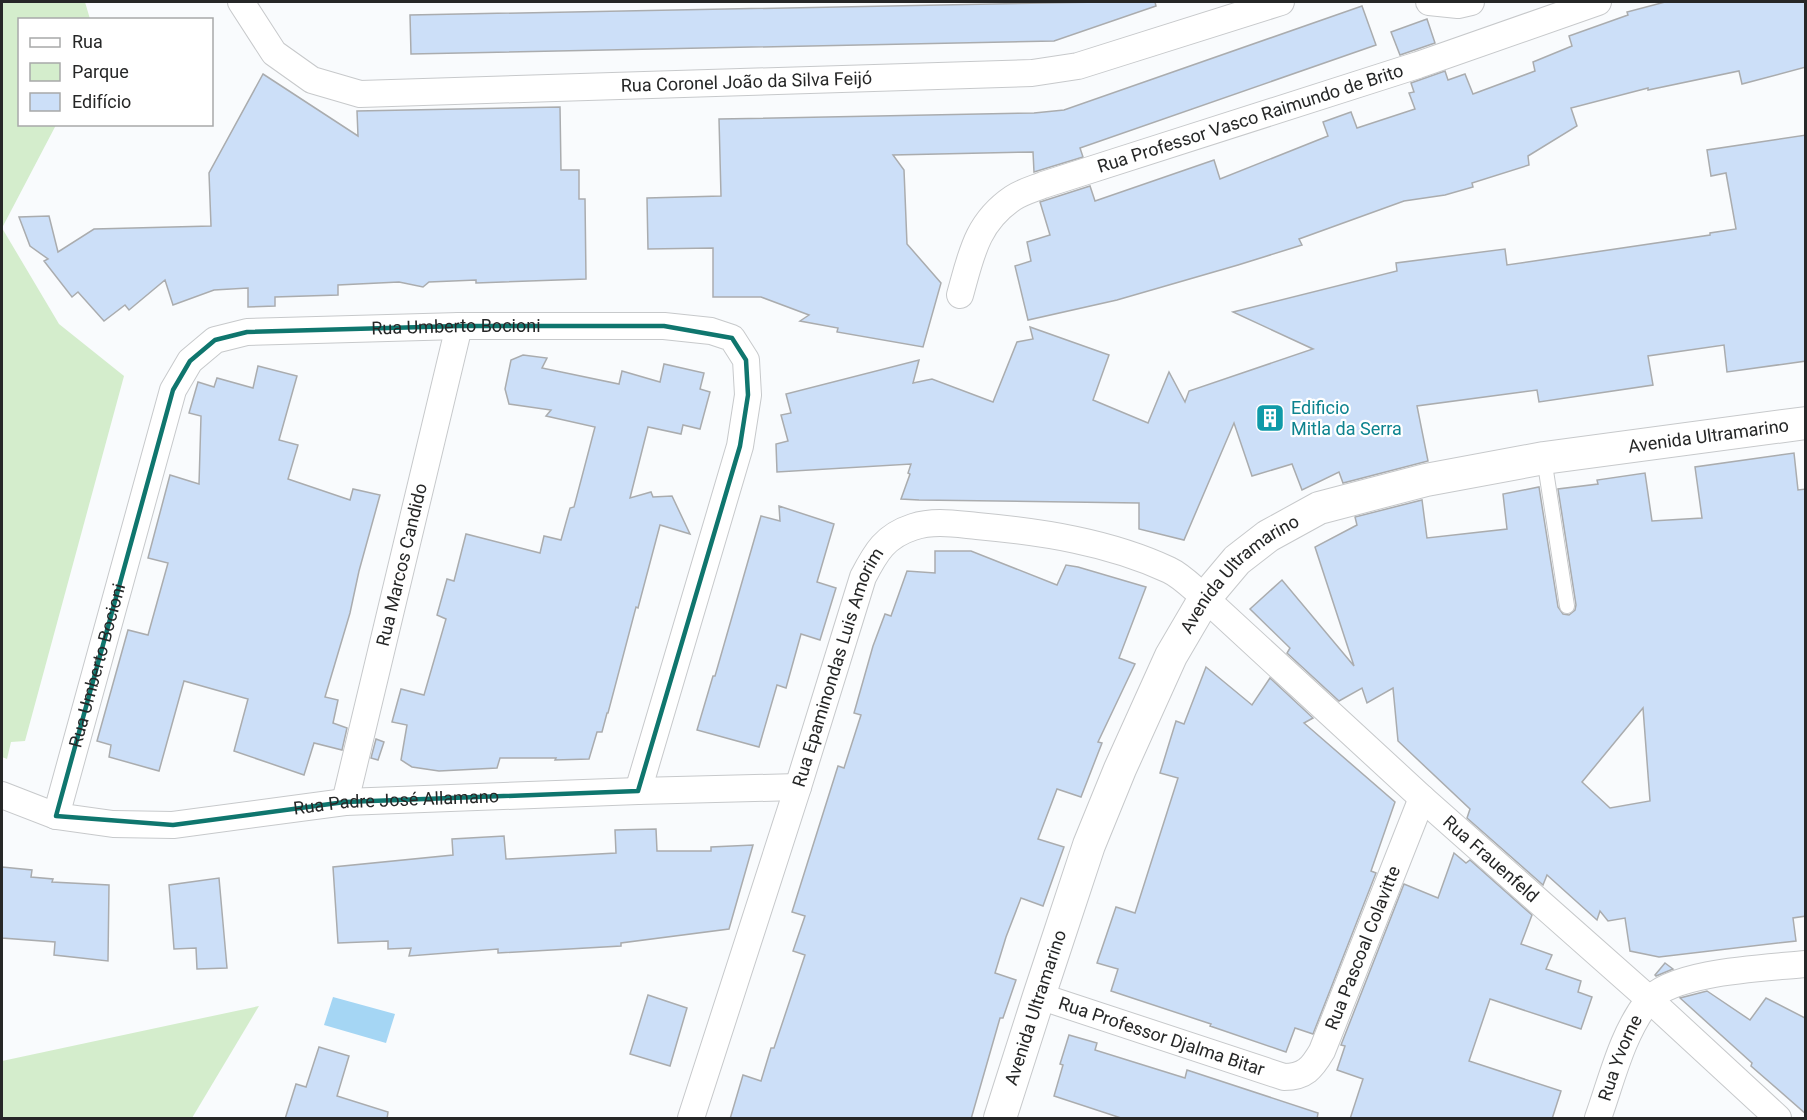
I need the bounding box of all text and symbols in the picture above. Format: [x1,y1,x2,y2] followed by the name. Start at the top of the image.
[18,18,213,126] legend
[72,31,103,52] text: Rua
[1095,59,1406,177] street label: Rua Professor Vasco Raimundo de Brito
[72,61,129,82] text: Parque
[620,67,873,96] street label: Rua Coronel João da Silva Feijó
[72,91,131,112] text: Edifício
[371,315,541,338] street label: Rua Umberto Bocioni
[1291,397,1402,439] place label: Edificio Mitla da Serra
[1254,402,1286,434] building icon: Edificio Mitla da Serra
[1627,414,1790,457] street label: Avenida Ultramarino
[372,481,431,648] street label: Rua Marcos Candido
[1176,510,1302,637] street label: Avenida Ultramarino
[788,543,887,789] street label: Rua Epaminondas Luis Amorim
[64,581,129,750] street label: Rua Umberto Bocioni
[292,785,499,819] street label: Rua Padre José Allamano
[1439,811,1543,906] street label: Rua Frauenfeld
[1320,863,1404,1033] street label: Rua Pascoal Colavitte
[1000,927,1070,1088] street label: Avenida Ultramarino
[1056,992,1267,1080] street label: Rua Professor Djalma Bitar
[1594,1011,1646,1103] street label: Rua Yvorne

